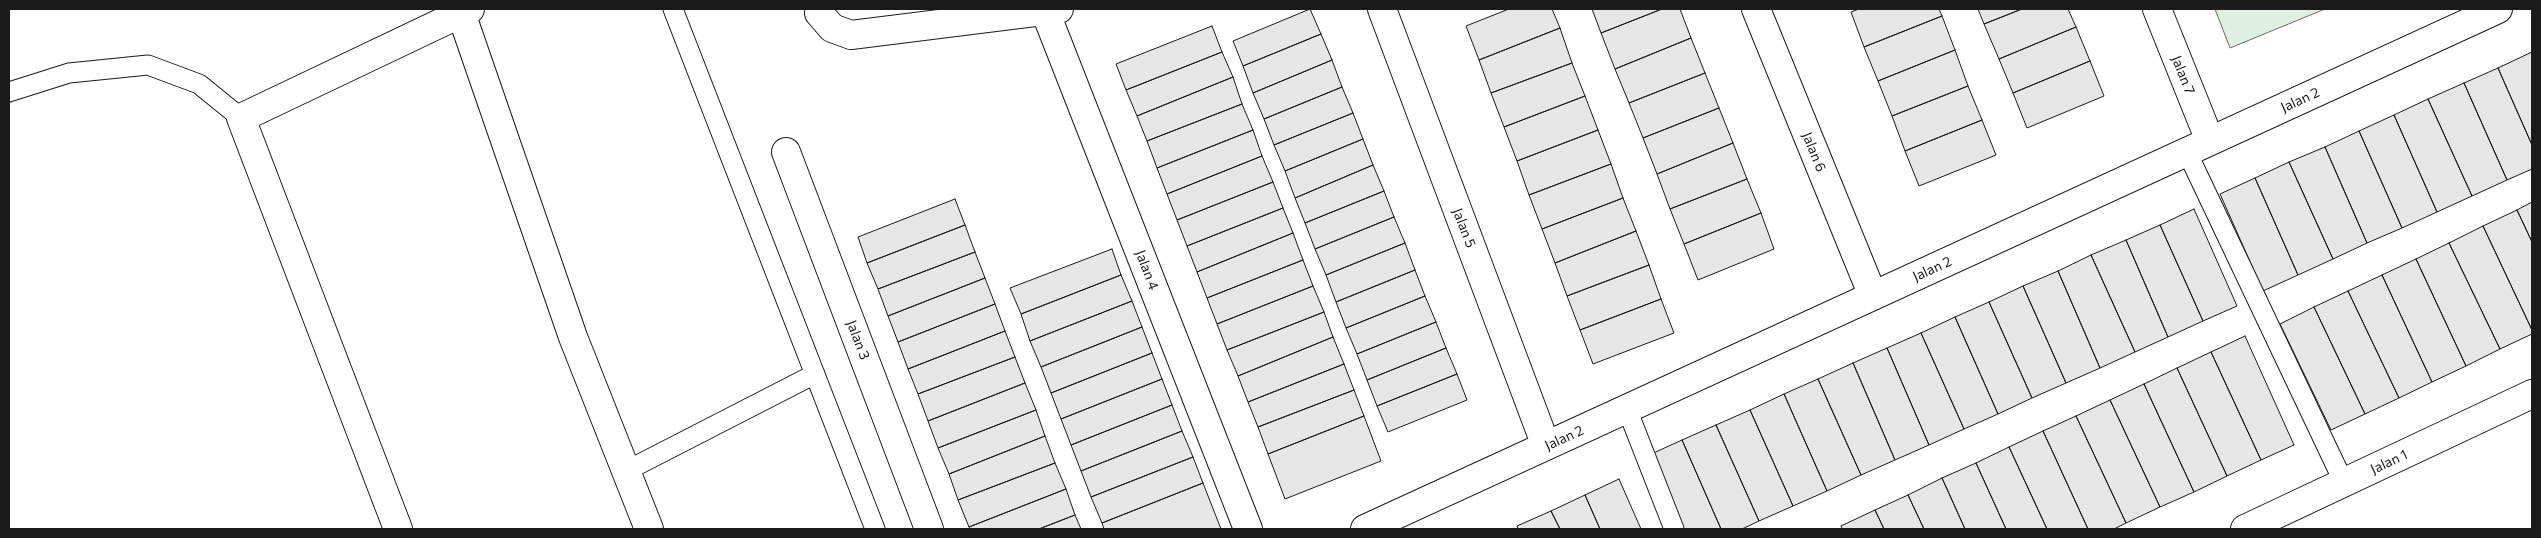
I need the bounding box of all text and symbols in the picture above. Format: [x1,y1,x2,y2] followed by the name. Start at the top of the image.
[2168,53,2198,97] street label: Jalan 7
[2278,84,2322,116] street label: Jalan 2
[1798,130,1830,174] street label: Jalan 6
[1449,206,1479,250] street label: Jalan 5
[1132,248,1162,292] street label: Jalan 4
[1910,253,1954,285] street label: Jalan 2
[843,318,873,362] street label: Jalan 3
[1542,422,1586,454] street label: Jalan 2
[2368,446,2410,478] street label: Jalan 1

